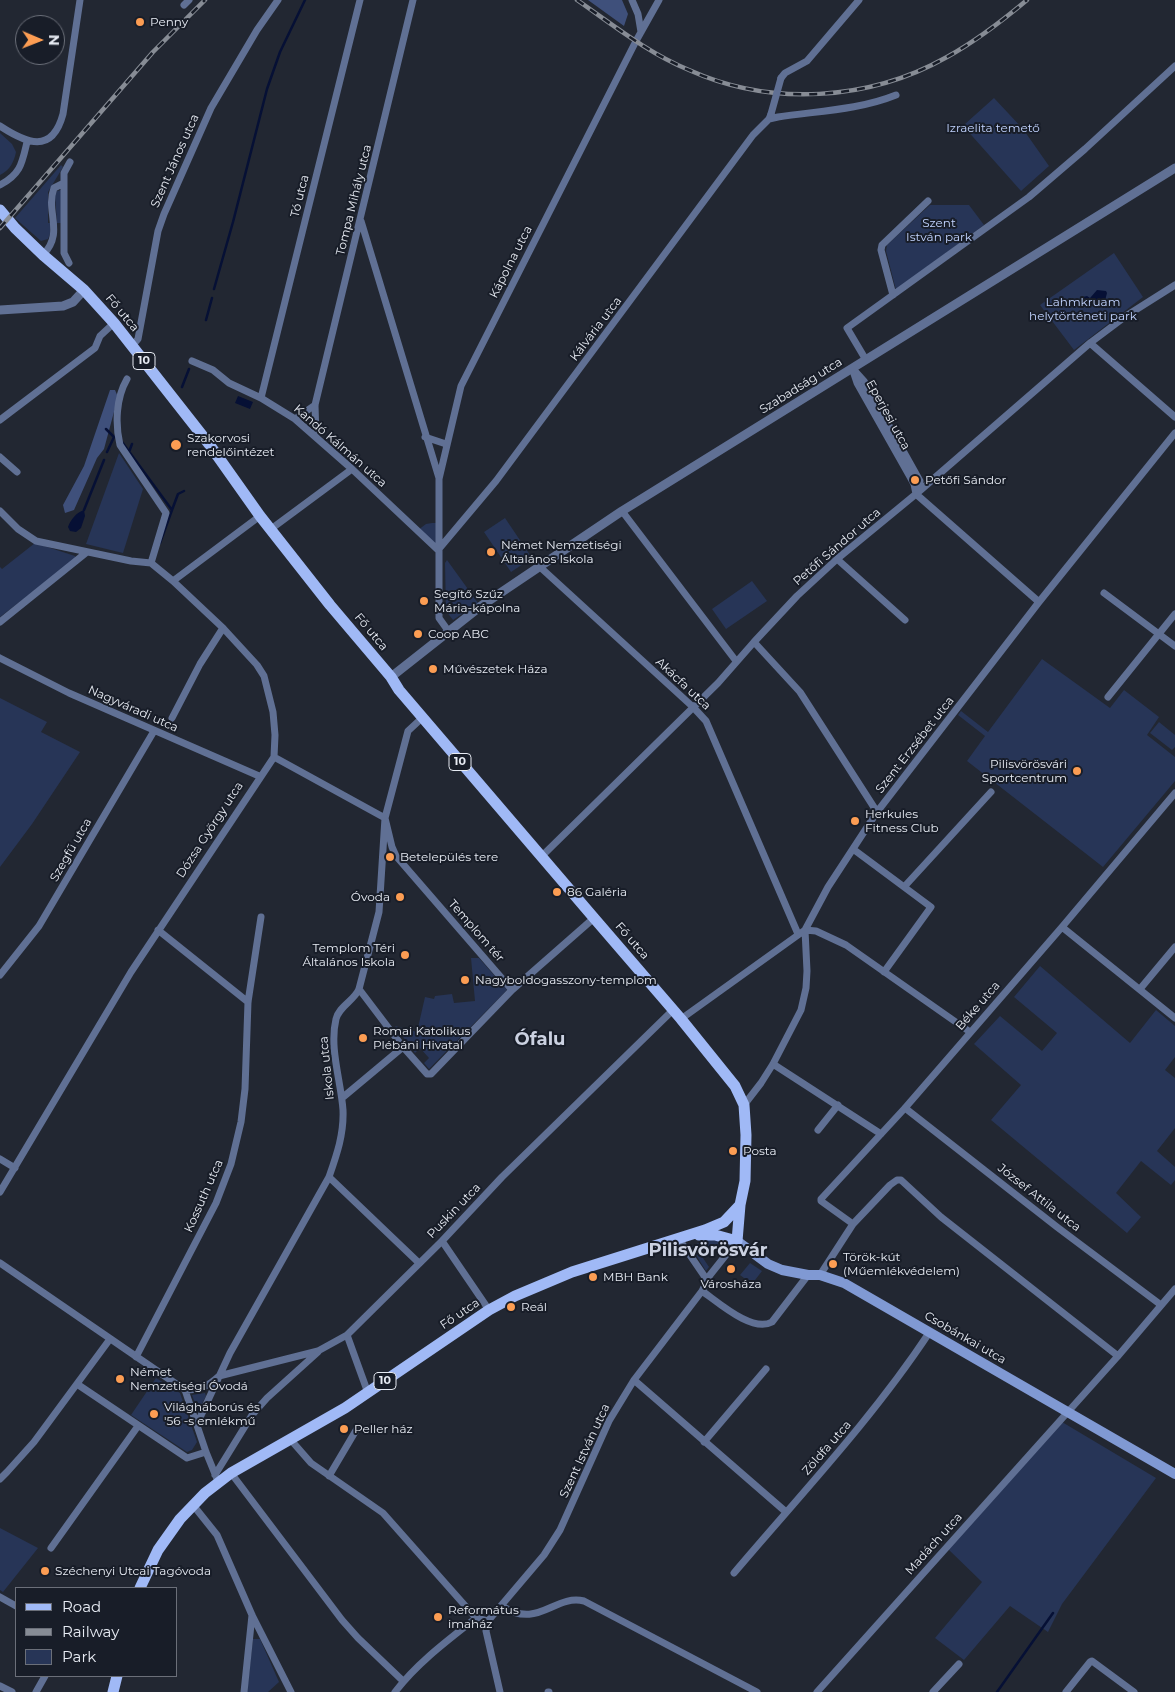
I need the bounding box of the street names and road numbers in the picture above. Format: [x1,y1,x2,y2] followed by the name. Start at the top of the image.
[148,112,202,210] street label: Szent János utca
[333,143,375,257] street label: Tompa Mihály utca
[288,173,312,219] street label: Tó utca
[487,223,535,301] street label: Kápolna utca
[102,291,142,335] street label: Fő utca
[567,294,625,364] street label: Kálvária utca
[133,352,155,370] road number: 10
[757,355,845,417] street label: Szabadság utca
[863,378,913,452] street label: Eperjesi utca
[291,402,389,490] street label: Kandó Kálmán utca
[790,505,884,589] street label: Petőfi Sándor utca
[351,610,391,654] street label: Fő utca
[652,655,714,713] street label: Akácfa utca
[86,683,180,735] street label: Nagyváradi utca
[873,694,957,796] street label: Szent Erzsébet utca
[449,754,471,770] road number: 10
[174,779,246,881] street label: Dózsa György utca
[47,816,95,884] street label: Szegfű utca
[445,897,507,965] street label: Templom tér
[612,919,652,963] street label: Fő utca
[953,979,1003,1033] street label: Béke utca
[316,1035,338,1101] street label: Iskola utca
[182,1157,226,1235] street label: Kossuth utca
[995,1161,1083,1235] street label: József Attila utca
[424,1181,484,1241] street label: Puskin utca
[437,1296,483,1332] street label: Fő utca
[922,1309,1008,1367] street label: Csobánkai utca
[374,1372,396,1390] road number: 10
[557,1402,613,1500] street label: Szent István utca
[800,1418,854,1478] street label: Zöldfa utca
[902,1510,966,1578] street label: Madách utca

